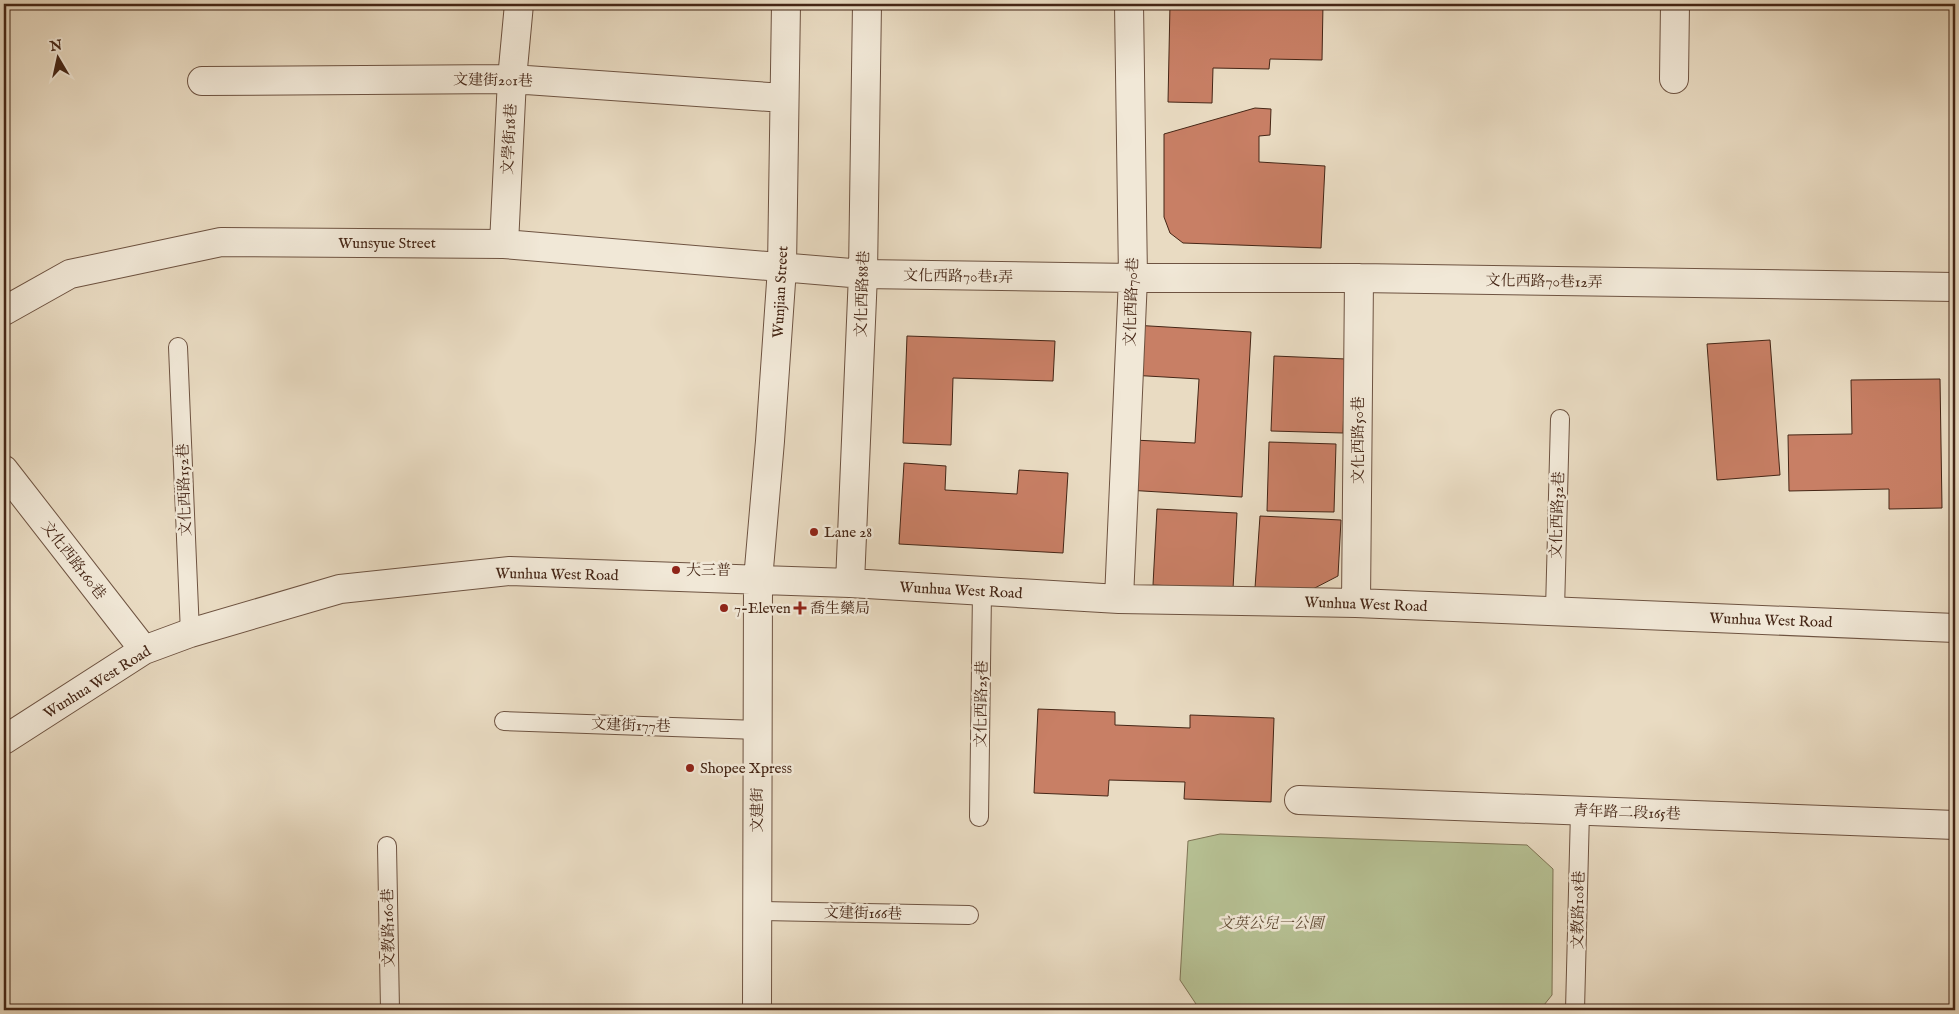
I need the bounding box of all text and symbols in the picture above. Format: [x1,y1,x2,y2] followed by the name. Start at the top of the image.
[32,32,82,82] north arrow
[48,36,64,56] text: N
[453,70,533,91] street label: 文建街201巷
[498,103,521,175] street label: 文學街18巷
[338,234,436,253] street label: Wunsyue Street
[769,245,792,339] street label: Wunjian Street
[851,250,874,338] street label: 文化西路88巷
[1120,257,1143,347] street label: 文化西路70巷
[903,266,1013,287] street label: 文化西路70巷1弄
[1485,271,1603,292] street label: 文化西路70巷12弄
[1349,396,1368,484] street label: 文化西路50巷
[173,443,196,537] street label: 文化西路152巷
[1546,471,1569,559] street label: 文化西路32巷
[37,517,110,603] street label: 文化西路160巷
[824,523,872,542] place label: Lane 28
[808,526,820,538] marker: Lane 28
[686,561,731,580] place label: 大三普
[495,564,620,585] street label: Wunhua West Road
[670,564,682,576] marker: 大三普
[899,578,1024,603] street label: Wunhua West Road
[1304,593,1429,616] street label: Wunhua West Road
[734,599,791,618] place label: 7-Eleven
[810,599,870,618] place label: 喬生藥局
[718,602,730,614] marker: 7-Eleven
[794,602,806,614] marker: 喬生藥局
[1709,609,1834,632] street label: Wunhua West Road
[40,641,155,723] street label: Wunhua West Road
[971,660,992,748] street label: 文化西路25巷
[591,715,671,736] street label: 文建街177巷
[700,759,792,778] place label: Shopee Xpress
[684,762,696,774] marker: Shopee Xpress
[748,787,767,833] street label: 文建街
[1573,801,1681,824] street label: 青年路二段165巷
[1568,870,1589,950] street label: 文教路108巷
[378,888,399,968] street label: 文教路160巷
[824,903,902,924] street label: 文建街166巷
[1218,914,1325,933] park label: 文英公兒一公園

